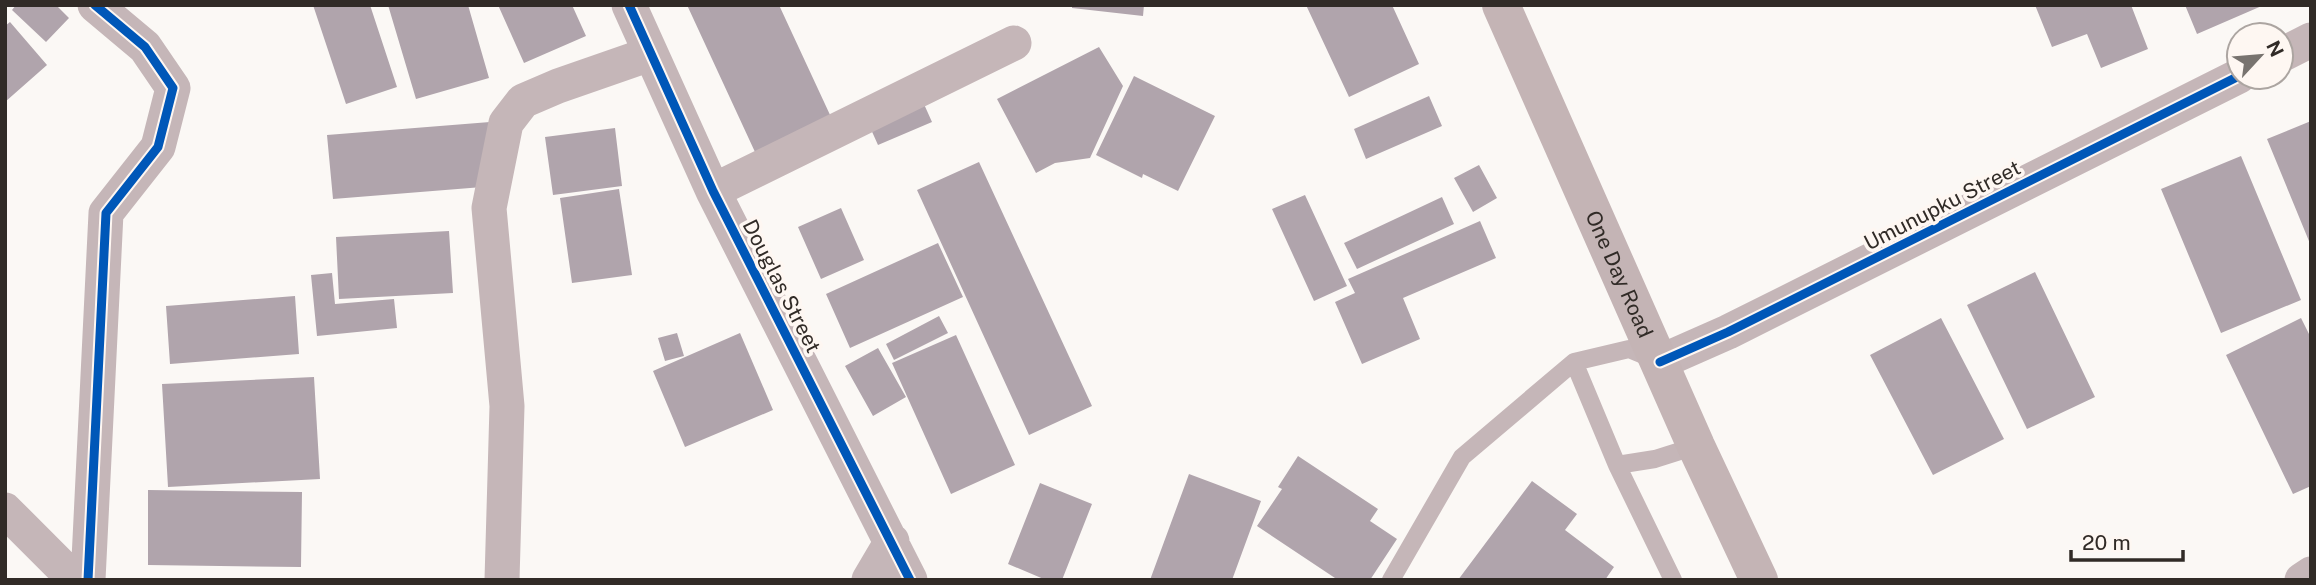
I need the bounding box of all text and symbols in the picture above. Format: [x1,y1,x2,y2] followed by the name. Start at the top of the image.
[2225,21,2295,91] north arrow
[2262,37,2288,60] text: N
[1860,155,2024,255] street label: Umunupku Street
[1581,207,1659,341] street label: One Day Road
[738,215,826,357] street label: Douglas Street
[2071,518,2183,562] scale bar
[2082,530,2131,555] text: 20 m

